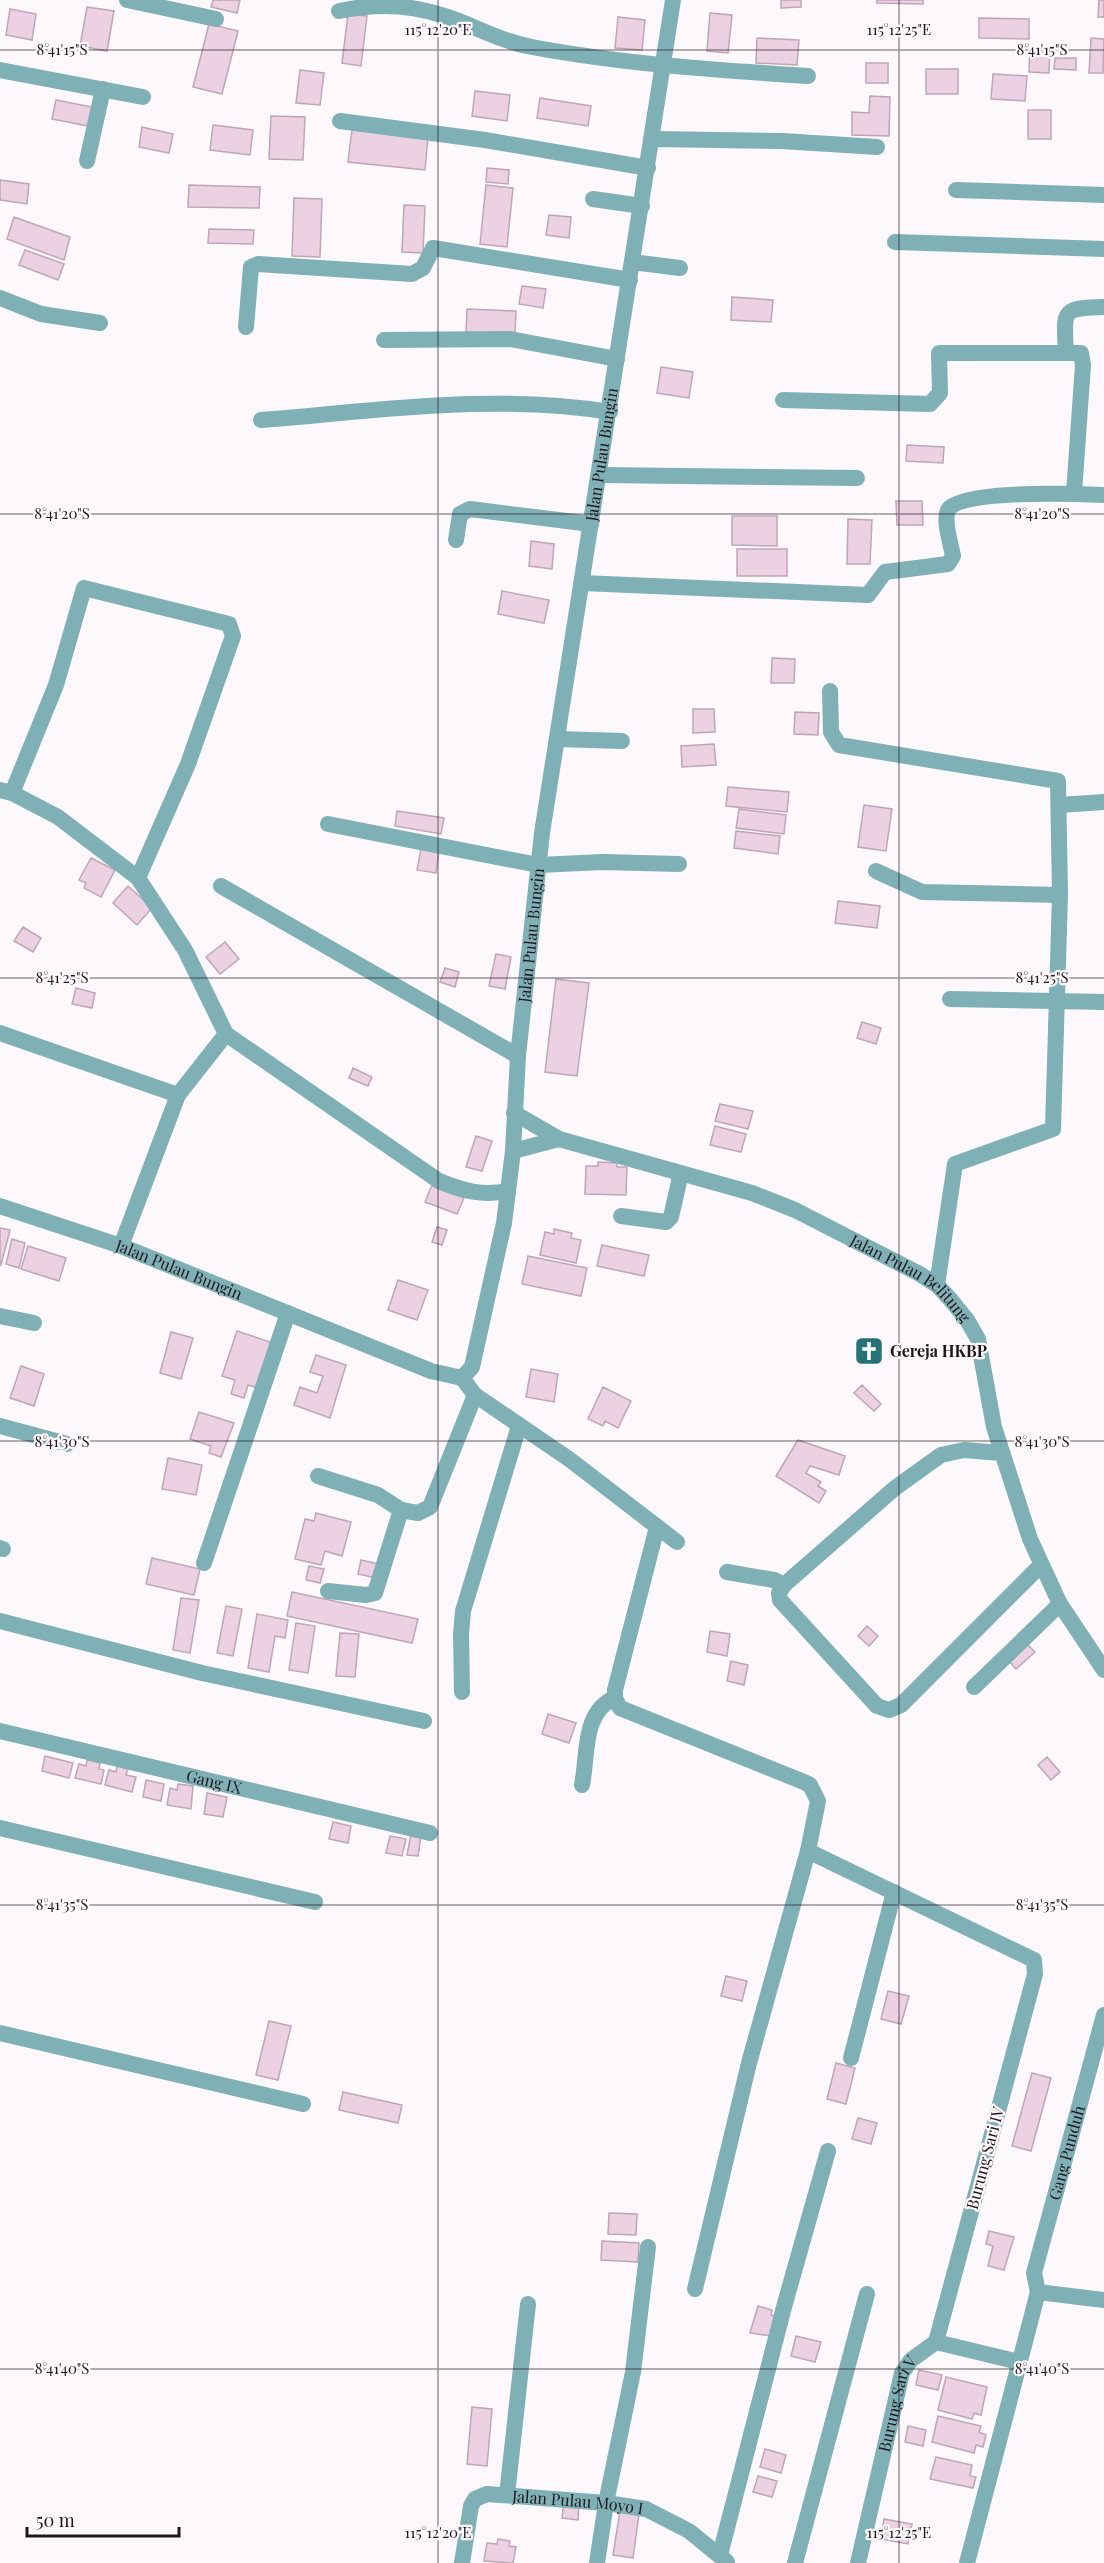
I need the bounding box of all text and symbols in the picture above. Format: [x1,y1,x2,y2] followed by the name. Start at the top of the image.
[405,19,471,39] text: 115°12'20"E
[867,19,931,39] text: 115°12'25"E
[36,39,88,59] text: 8°41'15"S
[1016,39,1068,59] text: 8°41'15"S
[580,386,622,524] street label: Jalan Pulau Bungin
[34,503,90,523] text: 8°41'20"S
[1014,503,1070,523] text: 8°41'20"S
[513,867,548,1004] street label: Jalan Pulau Bungin
[35,967,89,987] text: 8°41'25"S
[1015,967,1069,987] text: 8°41'25"S
[846,1229,976,1327] street label: Jalan Pulau Belitung
[112,1234,246,1304] street label: Jalan Pulau Bungin
[853,1335,885,1367] church icon: Gereja HKBP
[890,1340,987,1361] place label: Gereja HKBP
[34,1431,90,1451] text: 8°41'30"S
[1014,1431,1070,1451] text: 8°41'30"S
[184,1765,245,1798] street label: Gang IX
[36,1894,88,1914] text: 8°41'35"S
[1016,1894,1068,1914] text: 8°41'35"S
[1043,2102,1089,2202] street label: Gang Punduh
[961,2103,1009,2212] street label: Burung Sari IV
[873,2351,921,2454] street label: Burung Sari V
[35,2358,89,2378] text: 8°41'40"S
[1015,2358,1069,2378] text: 8°41'40"S
[510,2485,645,2518] street label: Jalan Pulau Moyo I
[27,2500,178,2538] scale bar
[36,2508,75,2532] text: 50 m
[405,2522,471,2542] text: 115°12'20"E
[867,2522,931,2542] text: 115°12'25"E

